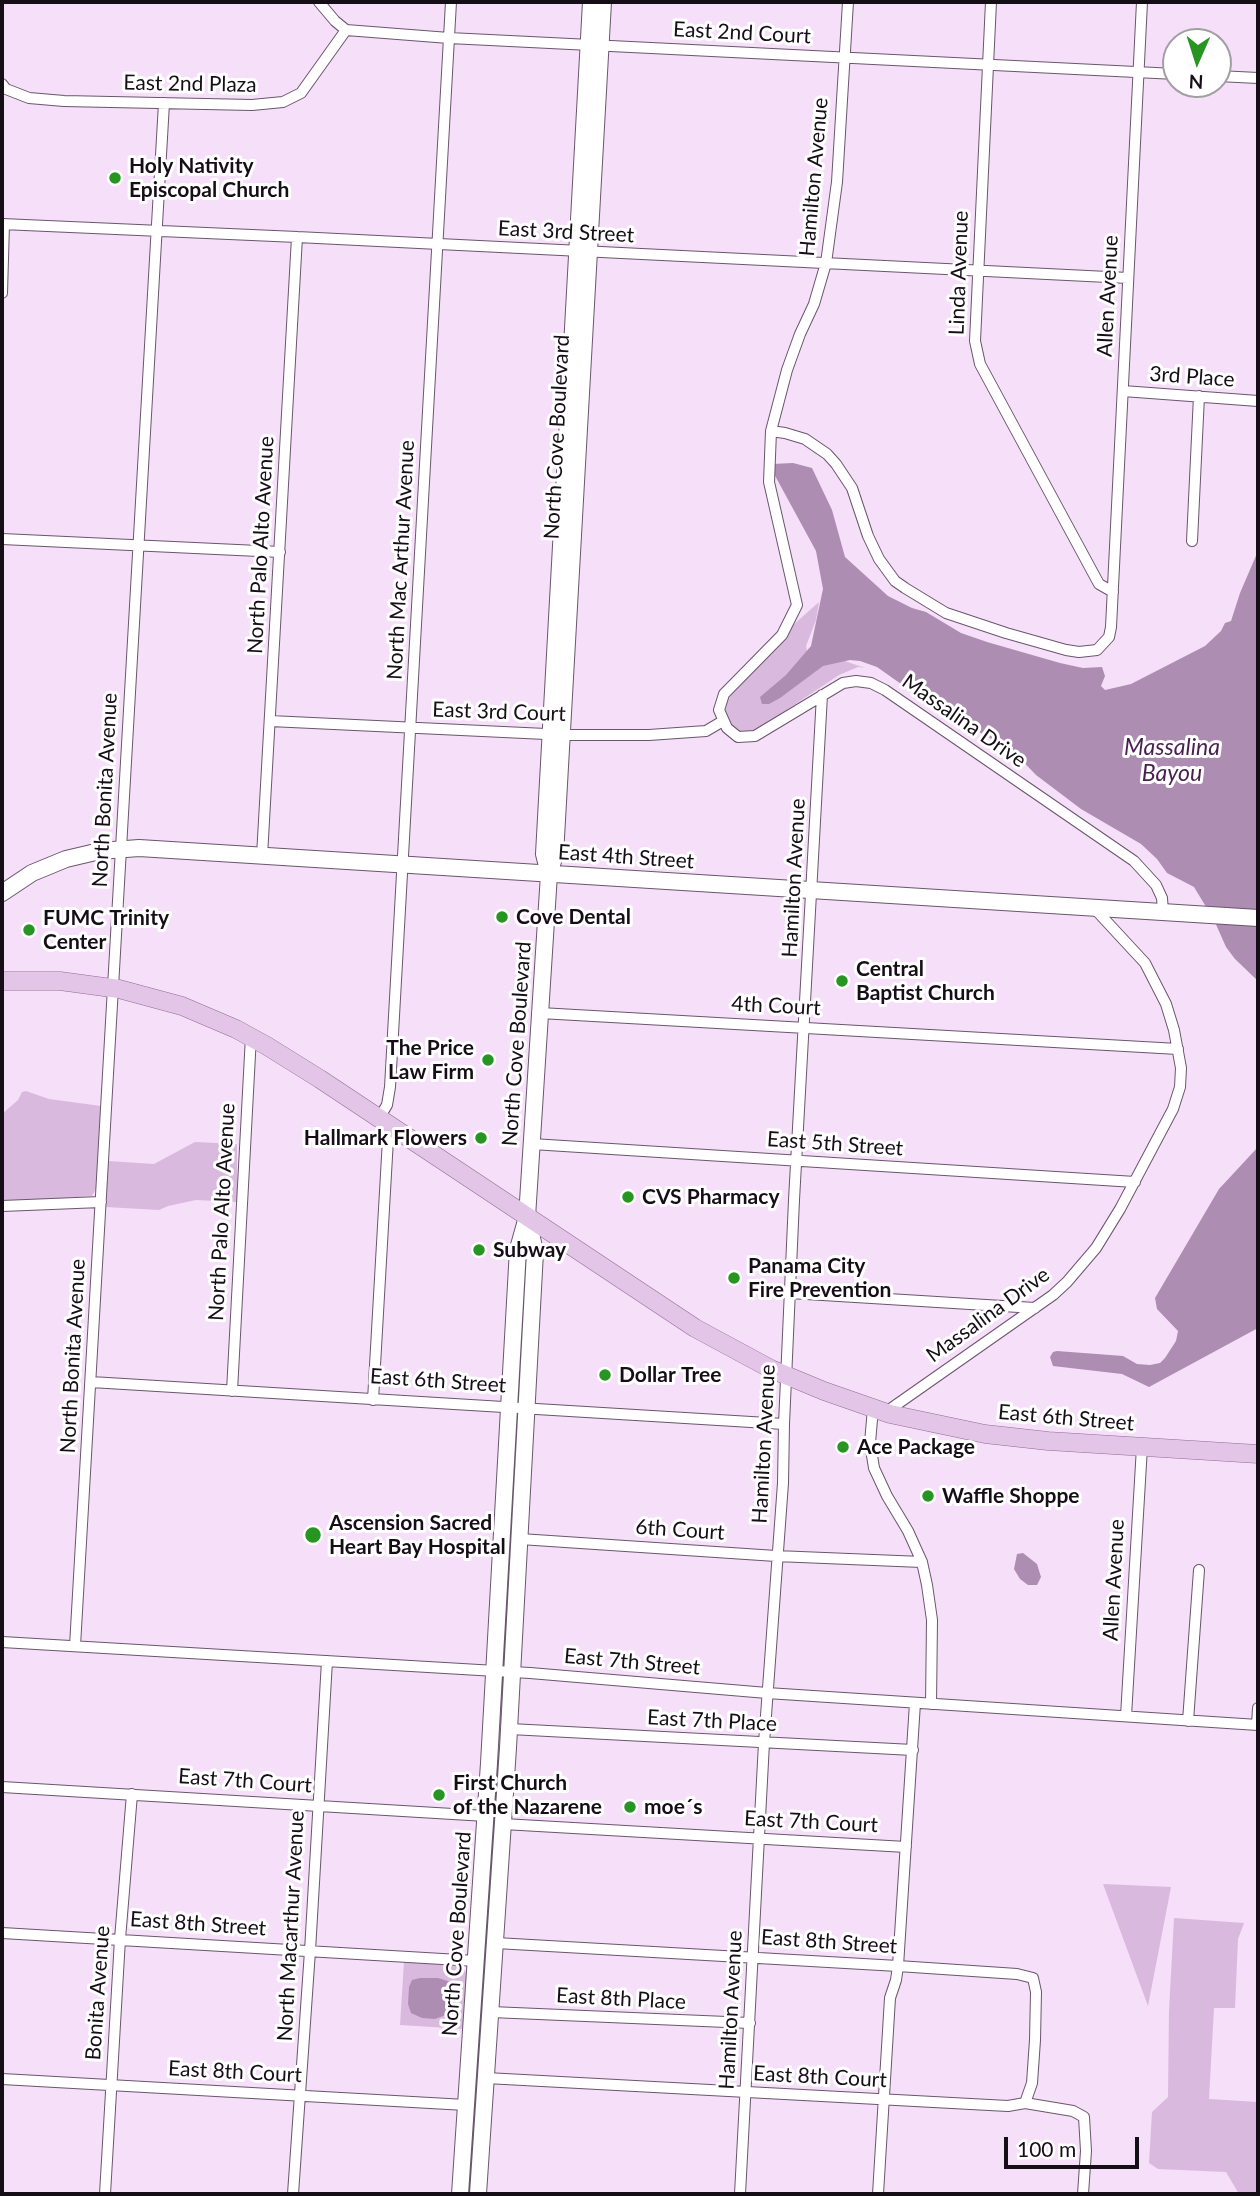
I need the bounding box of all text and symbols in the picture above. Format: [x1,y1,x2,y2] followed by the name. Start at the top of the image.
[672,17,812,49] street label: East 2nd Court
[1162,28,1232,98] north arrow
[123,70,257,98] street label: East 2nd Plaza
[1188,71,1204,94] text: N
[795,96,833,258] street label: Hamilton Avenue
[129,153,289,203] place label: Holy Nativity Episcopal Church
[107,170,123,186] marker: Holy Nativity Episcopal Church
[944,210,974,336] street label: Linda Avenue
[497,216,635,248] street label: East 3rd Street
[1092,235,1124,357] street label: Allen Avenue
[539,334,575,540] street label: North Cove Boulevard
[1149,361,1235,393] street label: 3rd Place
[243,435,279,655] street label: North Palo Alto Avenue
[382,439,420,681] street label: North Mac Arthur Avenue
[897,669,1031,773] street label: Massalina Drive
[87,692,123,888] street label: North Bonita Avenue
[432,697,566,727] street label: East 3rd Court
[1124,734,1220,788] water label: Massalina Bayou
[777,798,811,958] street label: Hamilton Avenue
[557,840,695,874] street label: East 4th Street
[516,904,631,930] place label: Cove Dental
[43,905,169,955] place label: FUMC Trinity Center
[494,909,510,925] marker: Cove Dental
[21,922,37,938] marker: FUMC Trinity Center
[497,941,537,1147] street label: North Cove Boulevard
[856,956,995,1006] place label: Central Baptist Church
[834,973,850,989] marker: Central Baptist Church
[731,991,821,1021] street label: 4th Court
[386,1035,474,1085] place label: The Price Law Firm
[480,1052,496,1068] marker: The Price Law Firm
[204,1102,240,1322] street label: North Palo Alto Avenue
[304,1125,467,1151] place label: Hallmark Flowers
[766,1127,904,1161] street label: East 5th Street
[473,1130,489,1146] marker: Hallmark Flowers
[642,1184,779,1210] place label: CVS Pharmacy
[620,1189,636,1205] marker: CVS Pharmacy
[493,1237,566,1263] place label: Subway
[471,1242,487,1258] marker: Subway
[748,1253,891,1303] place label: Panama City Fire Prevention
[55,1258,91,1454] street label: North Bonita Avenue
[922,1262,1054,1368] street label: Massalina Drive
[726,1270,742,1286] marker: Panama City Fire Prevention
[619,1362,721,1388] place label: Dollar Tree
[369,1364,507,1398] street label: East 6th Street
[747,1364,781,1524] street label: Hamilton Avenue
[597,1367,613,1383] marker: Dollar Tree
[997,1399,1135,1437] street label: East 6th Street
[857,1434,975,1460] place label: Ace Package
[835,1439,851,1455] marker: Ace Package
[942,1483,1080,1509] place label: Waffle Shoppe
[920,1488,936,1504] marker: Waffle Shoppe
[329,1510,506,1560] place label: Ascension Sacred Heart Bay Hospital
[635,1514,725,1546] street label: 6th Court
[1098,1519,1130,1641] street label: Allen Avenue
[303,1525,323,1545] marker: Ascension Sacred Heart Bay Hospital
[563,1643,701,1681] street label: East 7th Street
[646,1705,778,1737] street label: East 7th Place
[177,1764,313,1798] street label: East 7th Court
[453,1770,602,1820] place label: First Church of the Nazarene
[431,1787,447,1803] marker: First Church of the Nazarene
[644,1794,702,1820] place label: moe´s
[622,1799,638,1815] marker: moe´s
[744,1806,878,1838] street label: East 7th Court
[272,1810,310,2042] street label: North Macarthur Avenue
[437,1831,477,2037] street label: North Cove Boulevard
[129,1907,267,1941] street label: East 8th Street
[81,1925,115,2061] street label: Bonita Avenue
[760,1925,898,1959] street label: East 8th Street
[714,1930,748,2090] street label: Hamilton Avenue
[555,1983,687,2015] street label: East 8th Place
[168,2056,302,2088] street label: East 8th Court
[753,2061,887,2093] street label: East 8th Court
[1008,2122,1143,2166] scale bar
[1017,2136,1076,2161] text: 100 m

